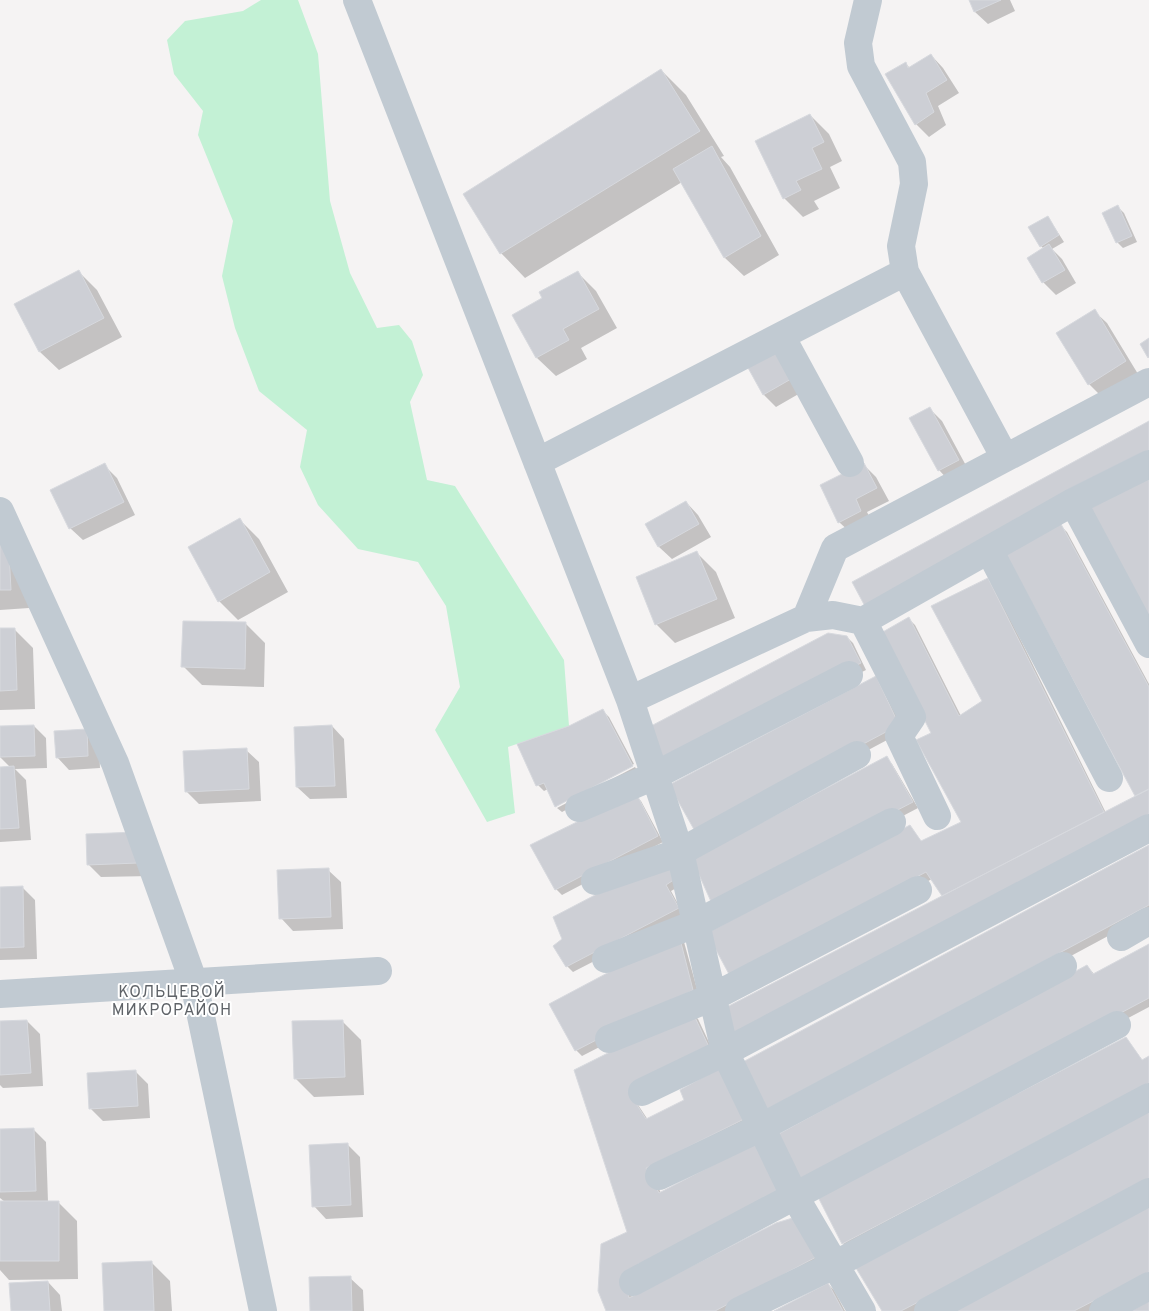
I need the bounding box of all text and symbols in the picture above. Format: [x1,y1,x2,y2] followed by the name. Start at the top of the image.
[112,981,232,1021] district label: КОЛЬЦЕВОЙ МИКРОРАЙОН

